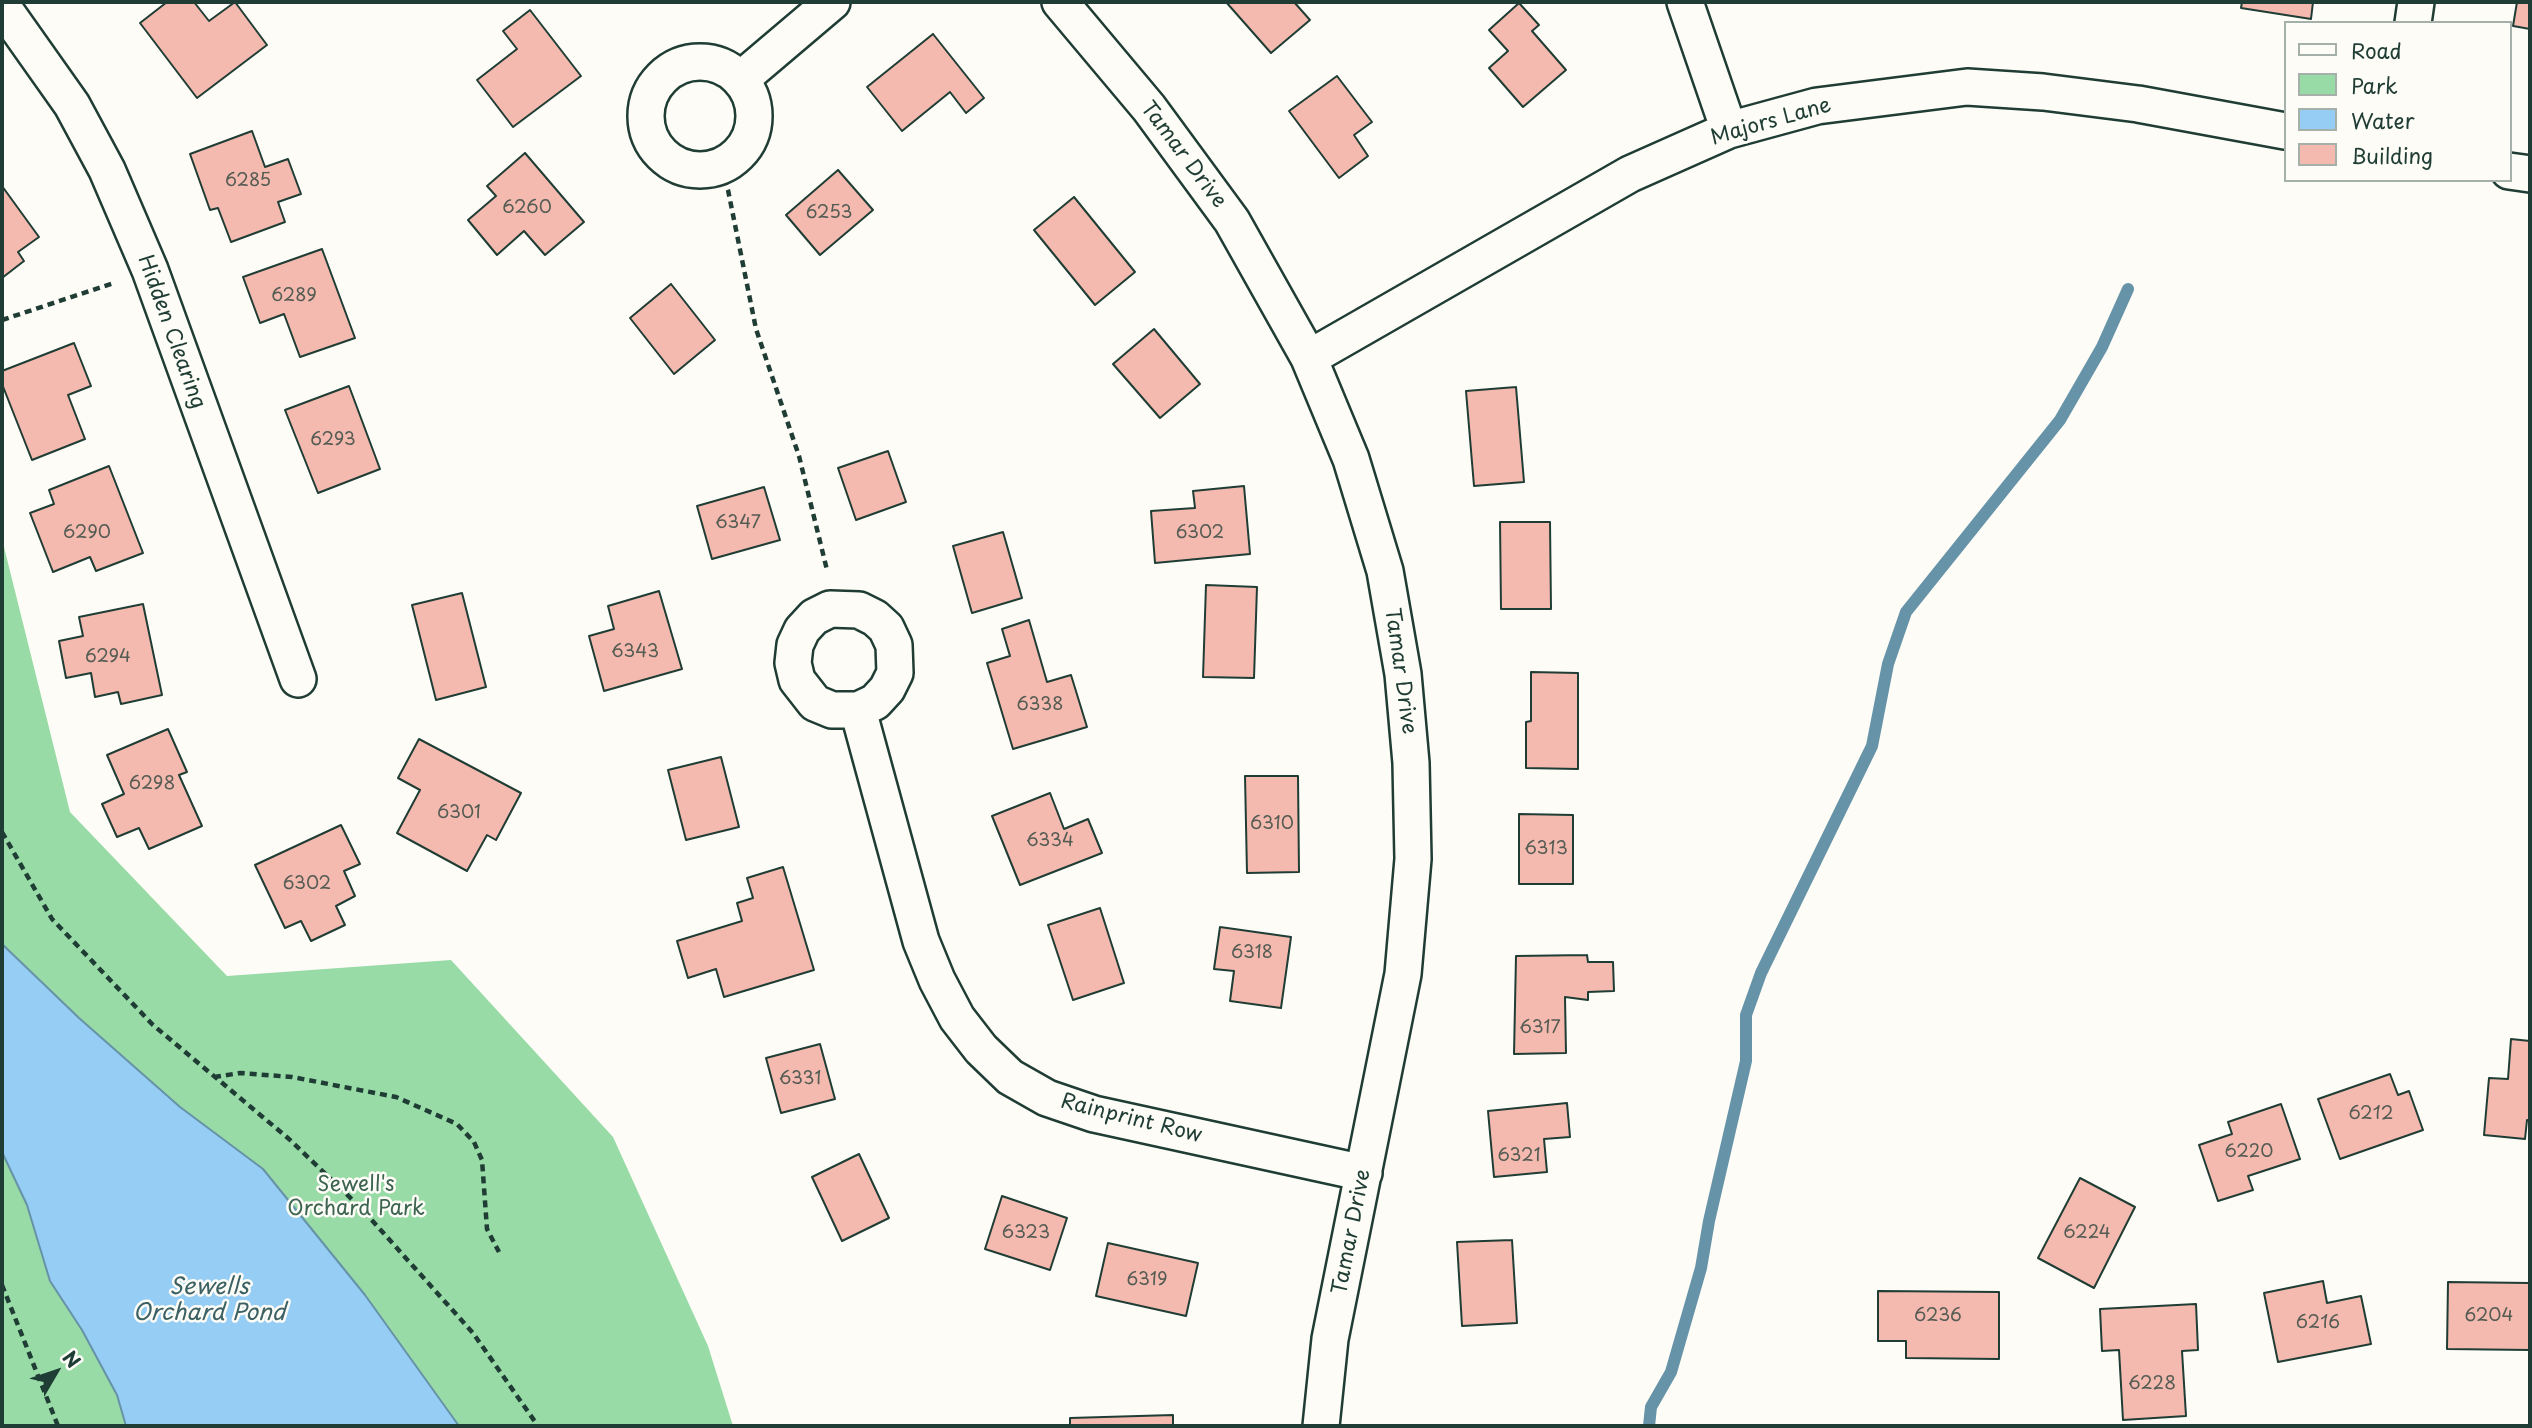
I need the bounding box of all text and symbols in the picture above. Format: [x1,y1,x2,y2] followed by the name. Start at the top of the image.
[2284,21,2511,182] legend
[2351,34,2402,66] text: Road
[2351,69,2398,101] text: Park
[1708,93,1834,151] street label: Majors Lane
[1135,97,1231,213] street label: Tamar Drive
[2351,104,2414,136] text: Water
[2351,139,2433,171] text: Building
[225,170,271,192] house number: 6285
[502,197,552,219] house number: 6260
[806,202,852,224] house number: 6253
[132,252,210,412] street label: Hidden Clearing
[271,285,317,307] house number: 6289
[310,429,356,451] house number: 6293
[715,512,761,534] house number: 6347
[63,522,111,544] house number: 6290
[1176,522,1224,544] house number: 6302
[1379,606,1421,736] street label: Tamar Drive
[611,641,659,663] house number: 6343
[85,646,131,668] house number: 6294
[1017,694,1063,716] house number: 6338
[129,773,175,795] house number: 6298
[437,802,481,824] house number: 6301
[1250,813,1294,835] house number: 6310
[1026,830,1074,852] house number: 6334
[1524,838,1568,860] house number: 6313
[283,873,331,895] house number: 6302
[1231,942,1273,964] house number: 6318
[1519,1017,1561,1039] house number: 6317
[779,1068,821,1090] house number: 6331
[1058,1089,1204,1149] street label: Rainprint Row
[2348,1103,2394,1125] house number: 6212
[2225,1141,2273,1163] house number: 6220
[1497,1145,1541,1167] house number: 6321
[1328,1167,1376,1297] street label: Tamar Drive
[287,1172,425,1222] park label: Sewell's Orchard Park
[1002,1222,1050,1244] house number: 6323
[2063,1222,2111,1244] house number: 6224
[1127,1269,1167,1291] house number: 6319
[133,1274,285,1328] water label: Sewells Orchard Pond
[1914,1305,1962,1327] house number: 6236
[2465,1305,2513,1327] house number: 6204
[2296,1312,2340,1334] house number: 6216
[21,1337,91,1407] north arrow
[57,1344,88,1373] text: N
[2128,1373,2176,1395] house number: 6228

